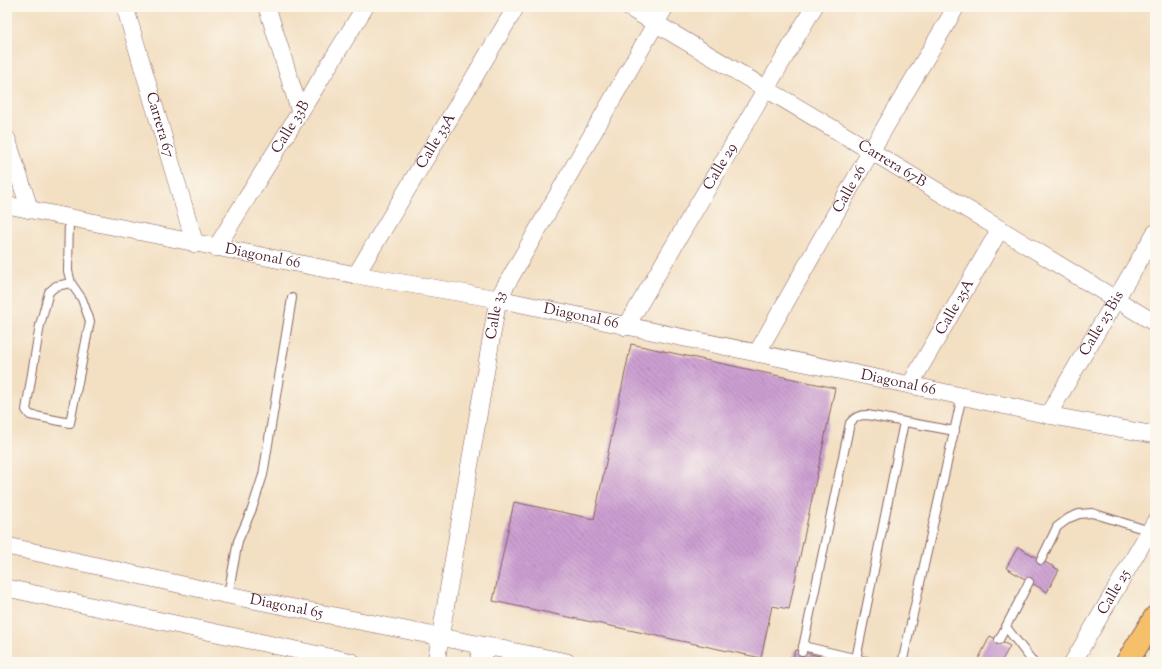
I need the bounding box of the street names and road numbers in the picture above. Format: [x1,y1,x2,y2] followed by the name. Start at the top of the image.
[140,90,180,161] street label: Carrera 67
[266,96,315,158] street label: Calle 33B
[411,109,461,173] street label: Calle 33A
[854,135,931,193] street label: Carrera 67B
[698,139,742,194] street label: Calle 29
[828,162,871,217] street label: Calle 26
[223,239,302,274] street label: Diagonal 66
[930,275,979,339] street label: Calle 25A
[481,286,511,341] street label: Calle 33
[1074,287,1129,360] street label: Calle 25 Bis
[542,298,621,334] street label: Diagonal 66
[859,364,938,401] street label: Diagonal 66
[1092,565,1135,619] street label: Calle 25
[248,589,325,624] street label: Diagonal 65

